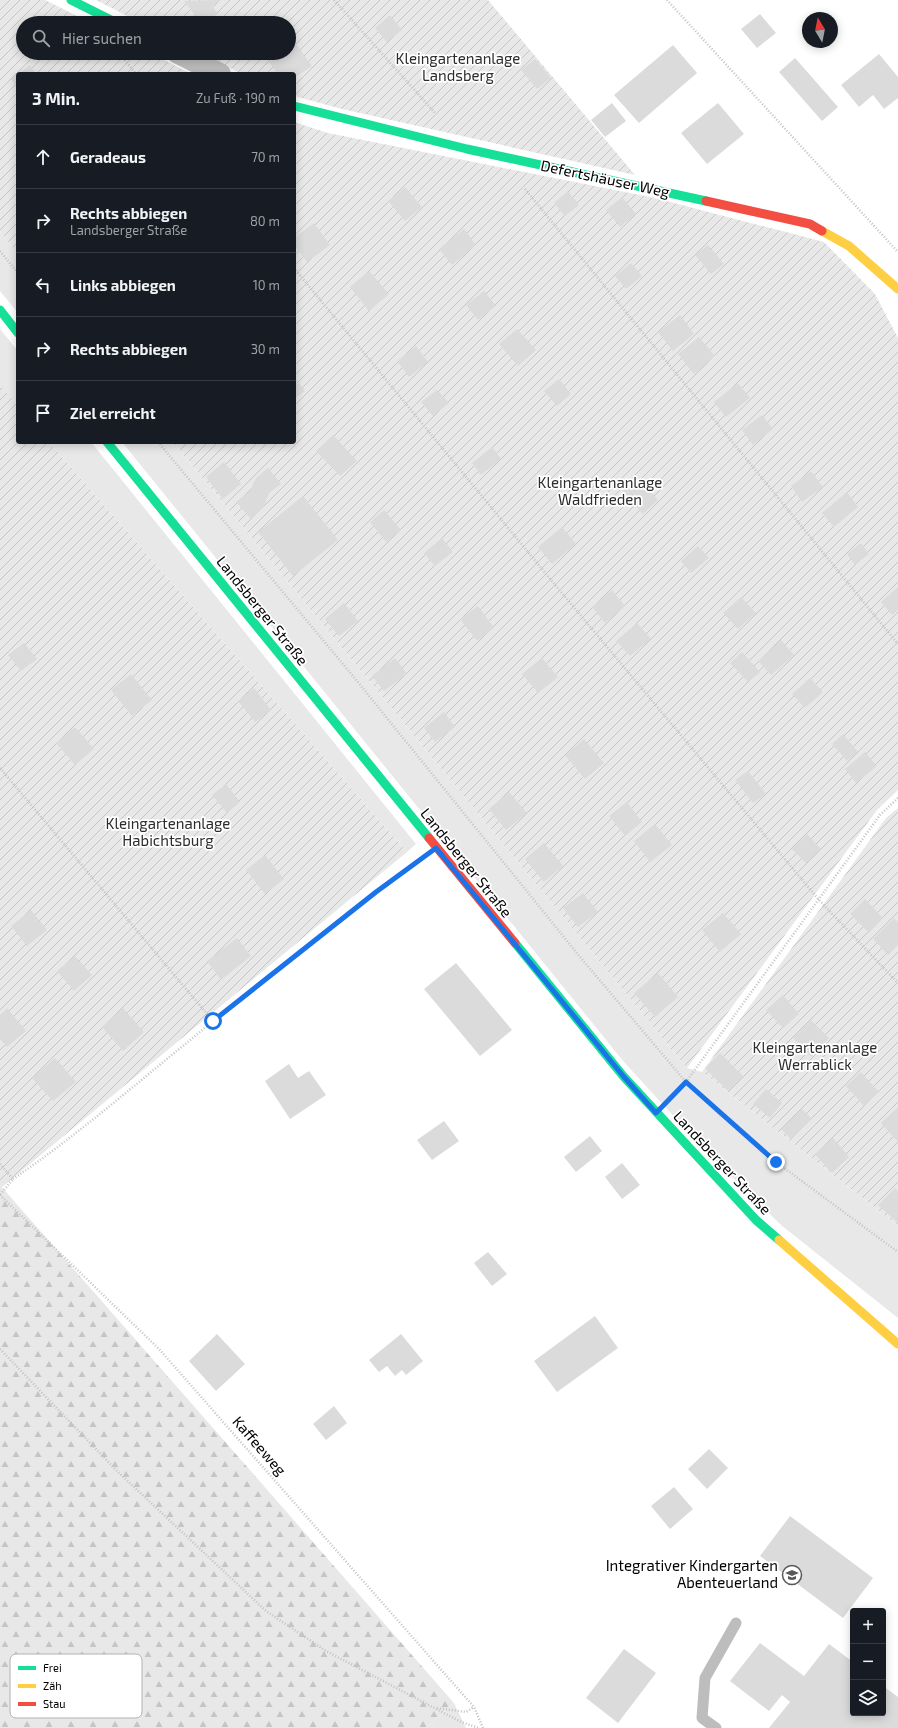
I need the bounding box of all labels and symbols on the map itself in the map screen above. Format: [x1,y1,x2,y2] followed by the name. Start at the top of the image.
[802,12,838,48] north arrow
[396,49,520,84] park label: Kleingartenanlage Landsberg
[539,156,672,201] street label: Defertshäuser Weg
[538,473,662,508] park label: Kleingartenanlage Waldfrieden
[213,552,312,669] street label: Landsberger Straße
[417,804,516,921] street label: Landsberger Straße
[106,814,230,849] park label: Kleingartenanlage Habichtsburg
[204,1012,222,1030] route start
[753,1038,877,1073] park label: Kleingartenanlage Werrablick
[670,1107,775,1218] street label: Landsberger Straße
[767,1153,785,1171] route end
[229,1412,291,1479] street label: Kaffeeweg
[606,1556,778,1591] place label: Integrativer Kindergarten Abenteuerland
[781,1564,803,1586] school or university icon: Integrativer Kindergarten Abenteuerland
[10,1654,142,1718] legend
[43,1661,62,1674] text: Frei
[43,1679,62,1692] text: Zäh
[43,1697,66,1710] text: Stau

